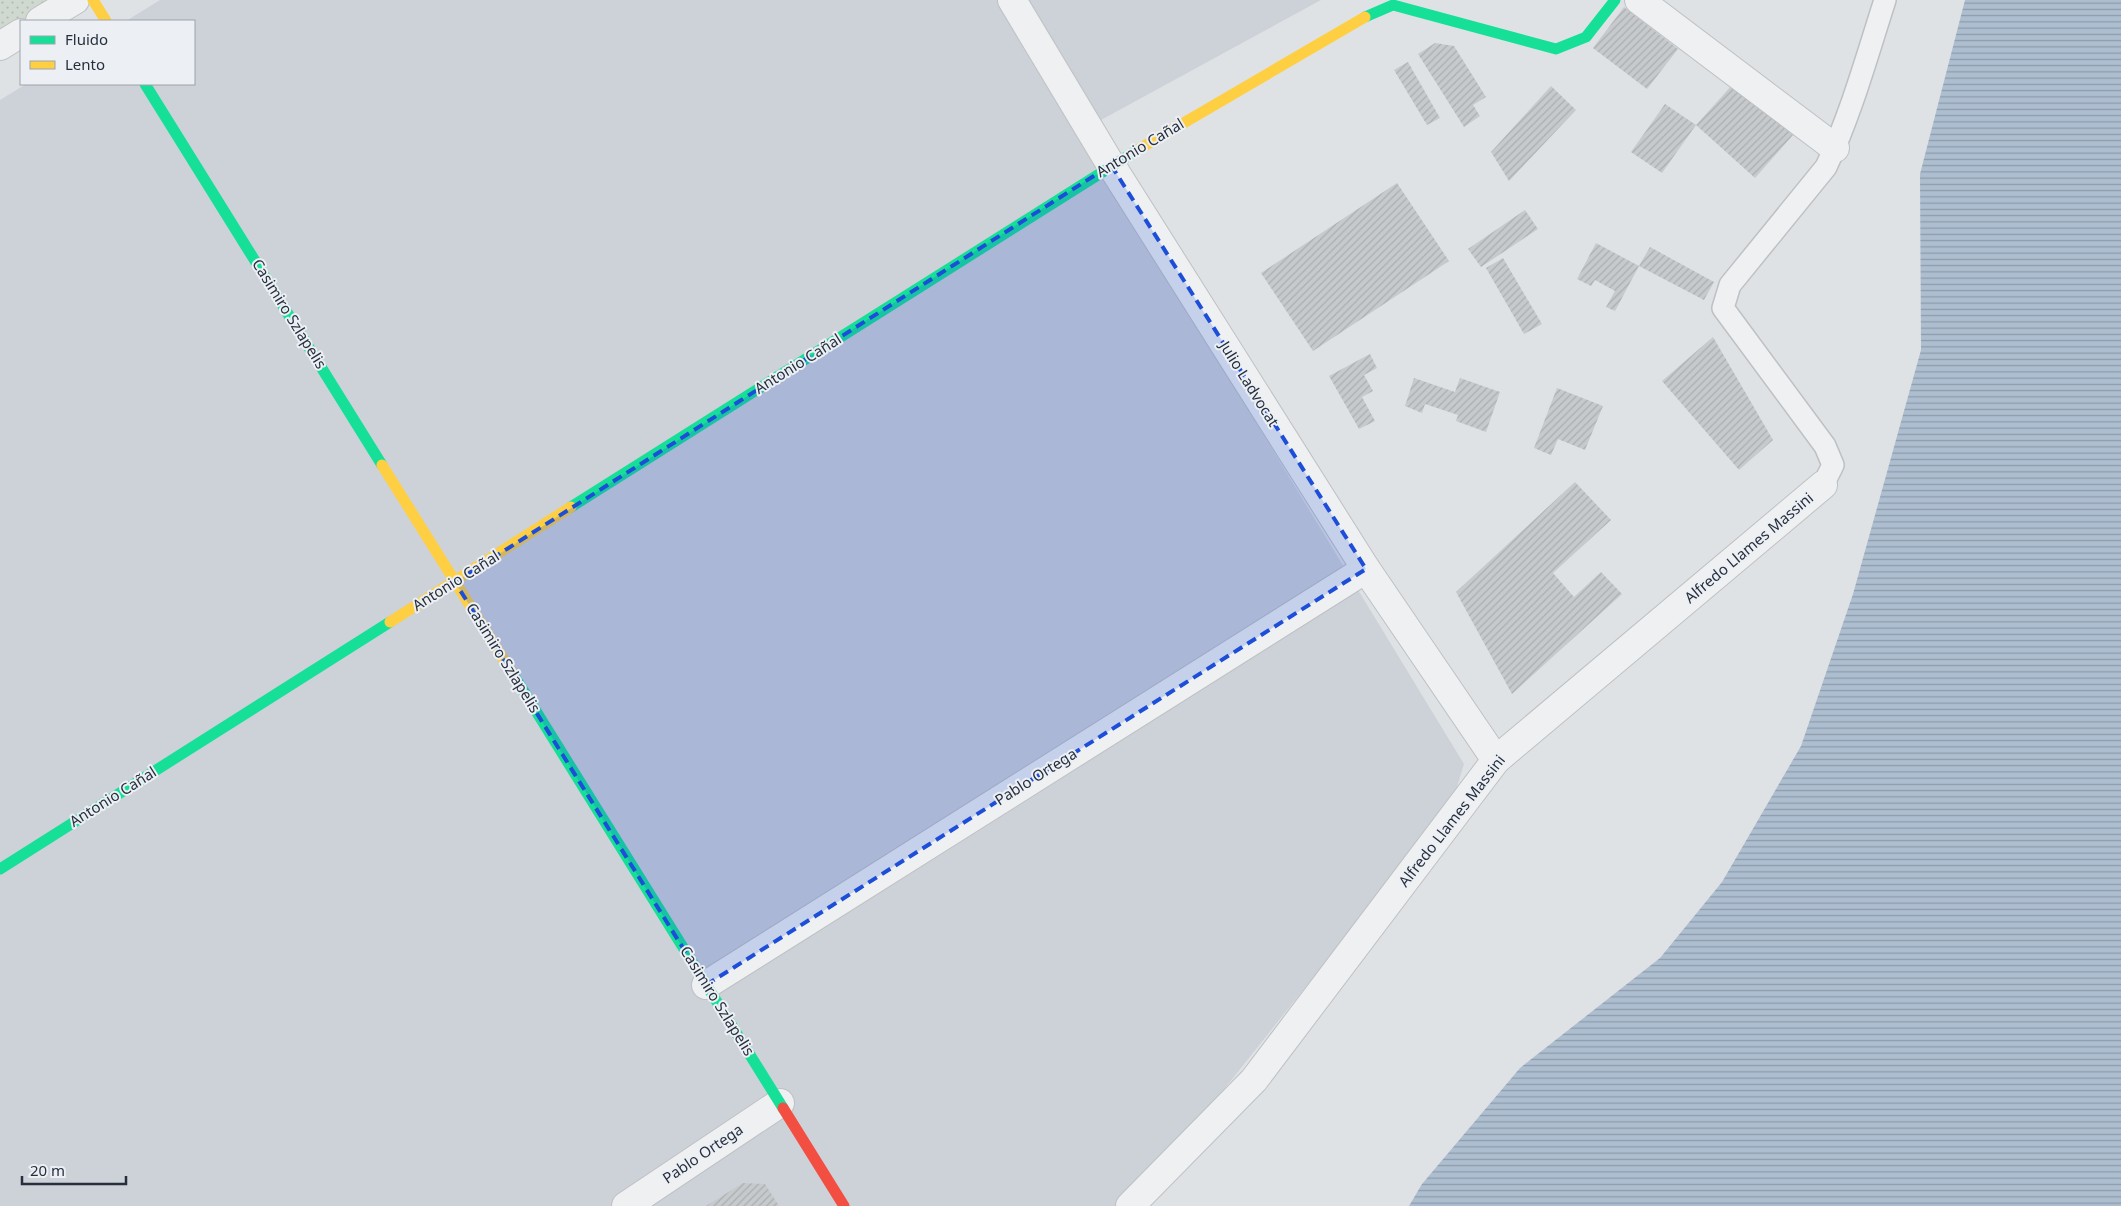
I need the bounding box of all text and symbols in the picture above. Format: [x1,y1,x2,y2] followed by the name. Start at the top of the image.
[20,20,195,85] legend
[65,29,108,49] text: Fluido
[65,54,105,74] text: Lento
[1092,113,1187,181] street label: Antonio Cañal
[248,255,332,372] street label: Casimiro Szlapelis
[750,328,845,398] street label: Antonio Cañal
[1215,335,1284,431] street label: Julio Ladvocat
[1680,487,1817,607] street label: Alfredo Llames Massini
[408,545,503,615] street label: Antonio Cañal
[462,599,546,716] street label: Casimiro Szlapelis
[991,743,1080,809] street label: Pablo Ortega
[1393,750,1509,890] street label: Alfredo Llames Massini
[65,761,160,831] street label: Antonio Cañal
[676,942,760,1059] street label: Casimiro Szlapelis
[658,1119,747,1187] street label: Pablo Ortega
[22,1154,126,1186] scale bar
[30,1160,65,1180] text: 20 m

